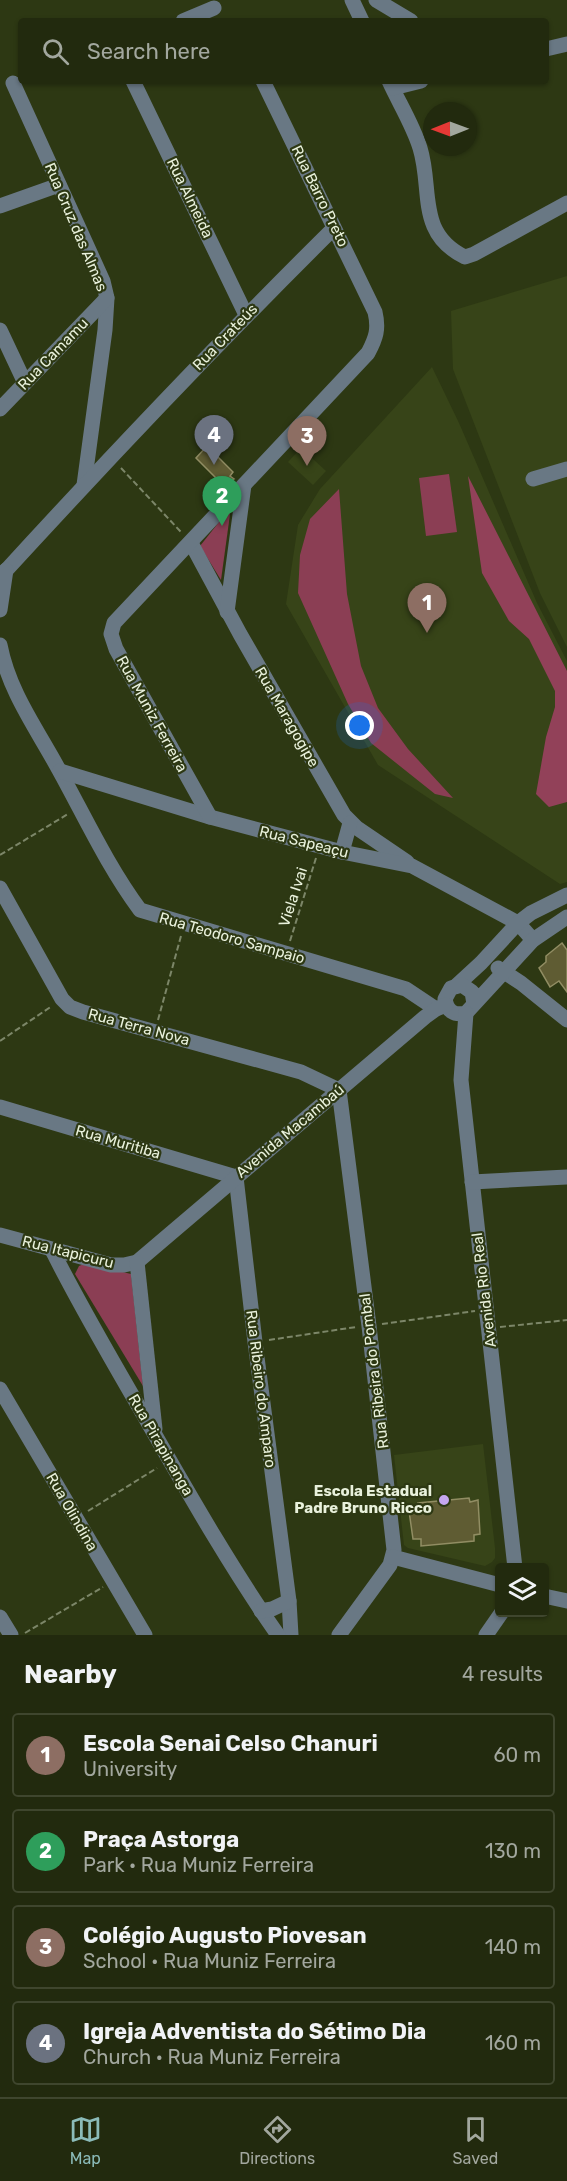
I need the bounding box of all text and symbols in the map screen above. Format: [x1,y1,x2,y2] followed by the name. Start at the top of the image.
[18,18,549,84] search box
[39,35,72,68] icon: search
[87,38,210,65] text: Search here
[423,102,477,156] north arrow
[288,142,352,250] street label: Rua Barro Preto
[163,155,217,241] street label: Rua Almeida
[41,160,111,294] street label: Rua Cruz das Almas
[189,300,261,374] street label: Rua Crateús
[14,314,92,394] street label: Rua Camamu
[194,416,234,465] pin: 4
[288,416,326,466] pin: 3
[202,476,242,526] pin: 2
[408,584,446,633] pin: 1
[113,653,191,775] street label: Rua Muniz Ferreira
[251,664,323,770] street label: Rua Maragogipe
[345,711,374,740] your location
[257,822,351,862] street label: Rua Sapeaçu
[275,865,311,929] street label: Viela Ivai
[157,909,307,967] street label: Rua Teodoro Sampaio
[86,1005,192,1049] street label: Rua Terra Nova
[232,1080,348,1182] street label: Avenida Macambaú
[73,1121,163,1163] street label: Rua Muritiba
[20,1232,116,1272] street label: Rua Itapicuru
[468,1232,500,1348] street label: Avenida Rio Real
[356,1292,392,1450] street label: Rua Ribeira do Pombal
[242,1309,280,1469] street label: Rua Ribeiro do Amparo
[125,1391,197,1499] street label: Rua Pirapinanga
[42,1470,102,1554] street label: Rua Olindina
[294,1482,432,1517] place label: Escola Estadual Padre Bruno Ricco
[437,1493,451,1507] marker: Escola Estadual Padre Bruno Ricco
[495,1563,549,1617] map controls
[495,1563,549,1617] button: layers
[24,1659,117,1690] text: Nearby
[462,1662,543,1686] text: 4 results
[83,1730,378,1757] text: Escola Senai Celso Chanuri
[41,1743,50,1767] text: 1
[494,1743,541,1767] text: 60 m
[83,1757,177,1781] text: University
[83,1826,239,1853] text: Praça Astorga
[39,1839,52,1863] text: 2
[485,1839,541,1863] text: 130 m
[83,1853,314,1877] text: Park · Rua Muniz Ferreira
[83,1922,367,1949] text: Colégio Augusto Piovesan
[39,1935,52,1959] text: 3
[485,1935,541,1959] text: 140 m
[83,1949,336,1973] text: School · Rua Muniz Ferreira
[83,2018,426,2045] text: Igreja Adventista do Sétimo Dia
[39,2031,52,2055] text: 4
[485,2031,541,2055] text: 160 m
[83,2045,341,2069] text: Church · Rua Muniz Ferreira
[69,2113,102,2168] tab: Map
[239,2113,315,2168] tab: Directions
[453,2113,498,2168] tab: Saved

